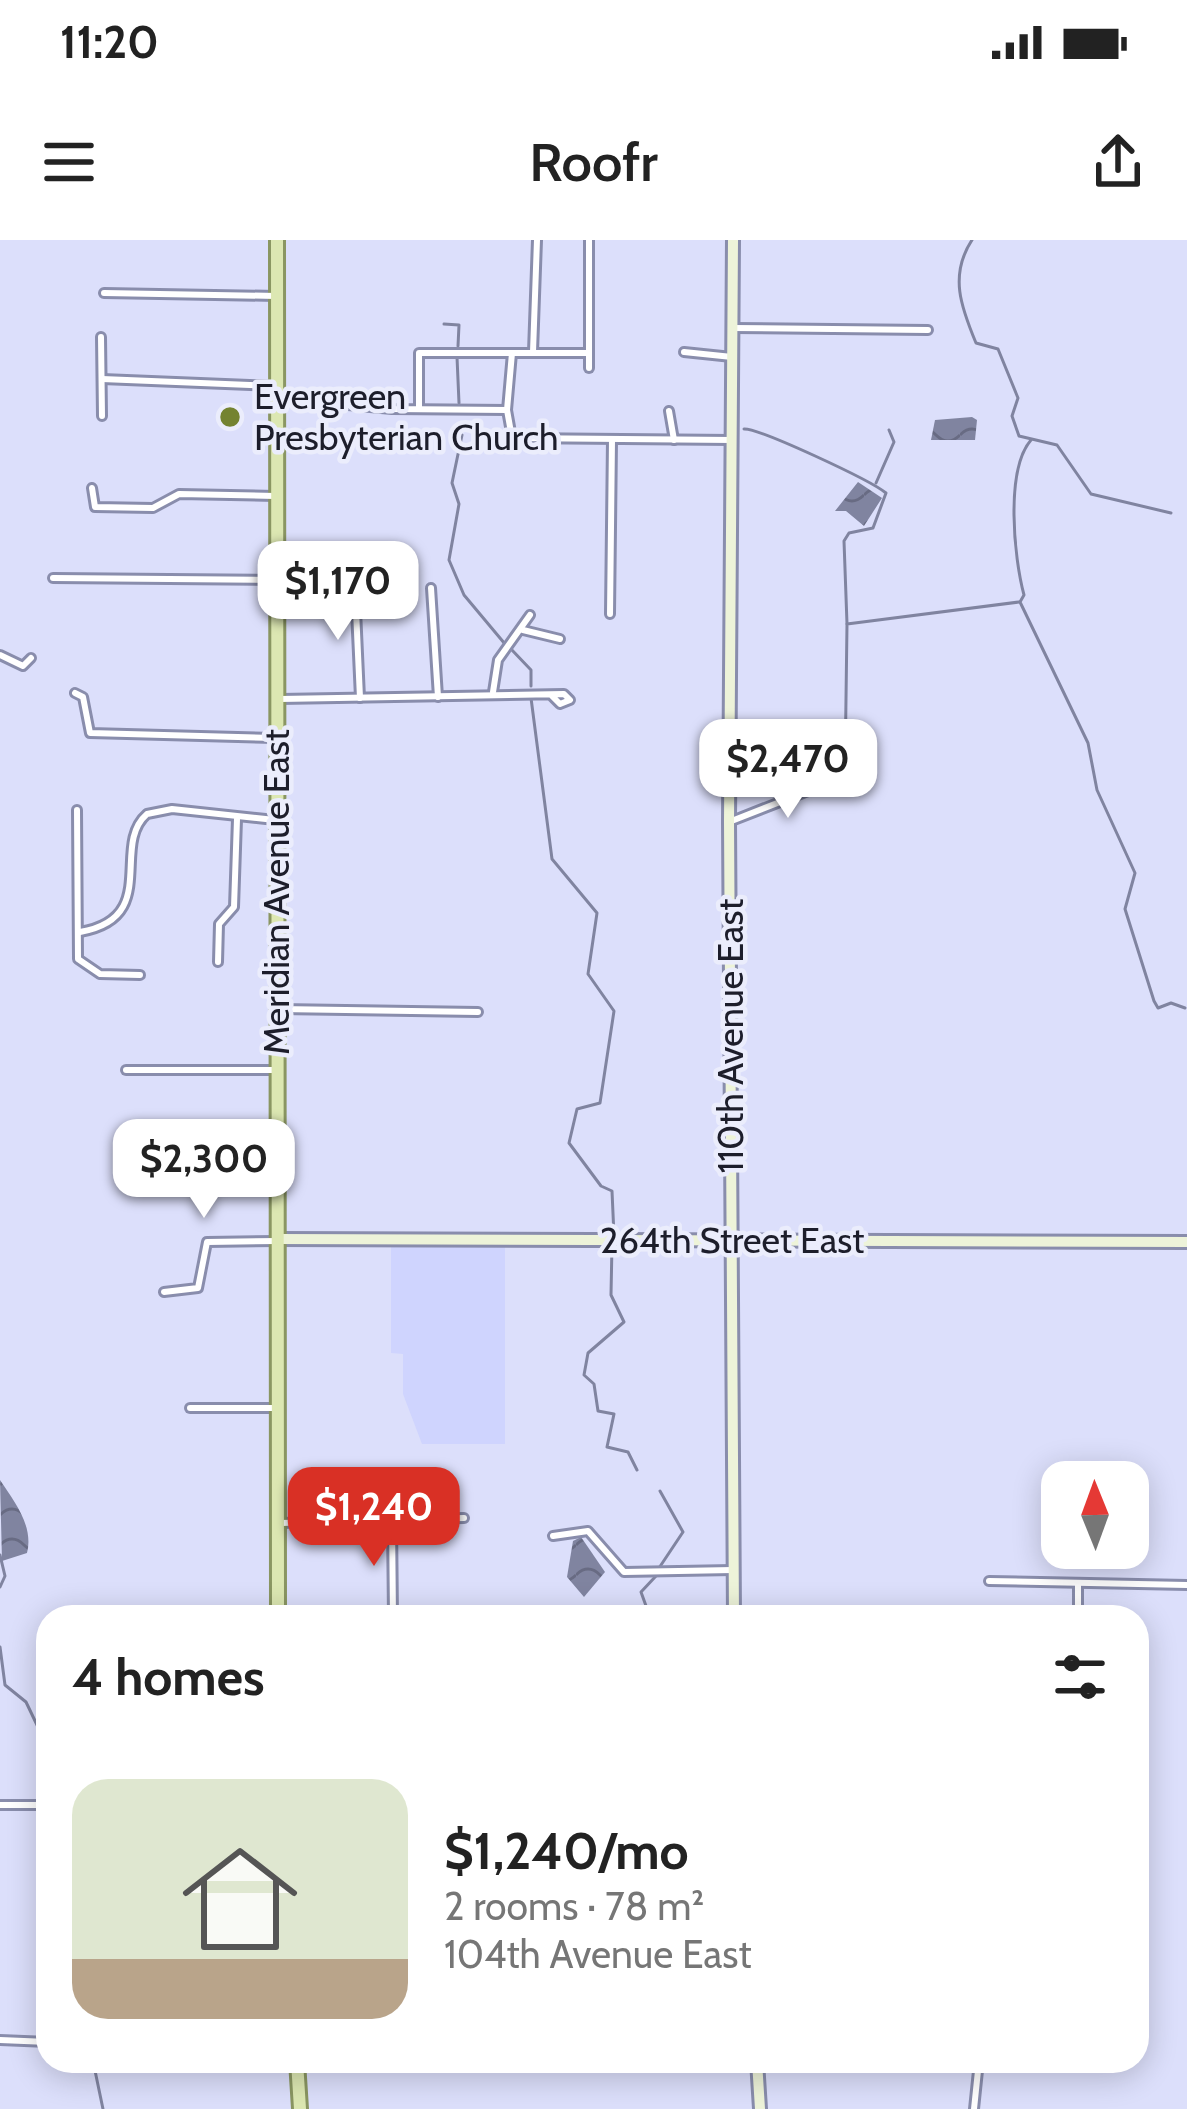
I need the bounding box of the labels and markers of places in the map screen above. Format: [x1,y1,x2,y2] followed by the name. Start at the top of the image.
[254,374,559,459] place label: Evergreen Presbyterian Church
[217,404,243,430] marker: Evergreen Presbyterian Church
[240,541,436,643] pin: $1,170
[690,719,886,821] pin: $2,470
[106,1119,302,1221] pin: $2,300
[276,1467,472,1569] pin: $1,240

